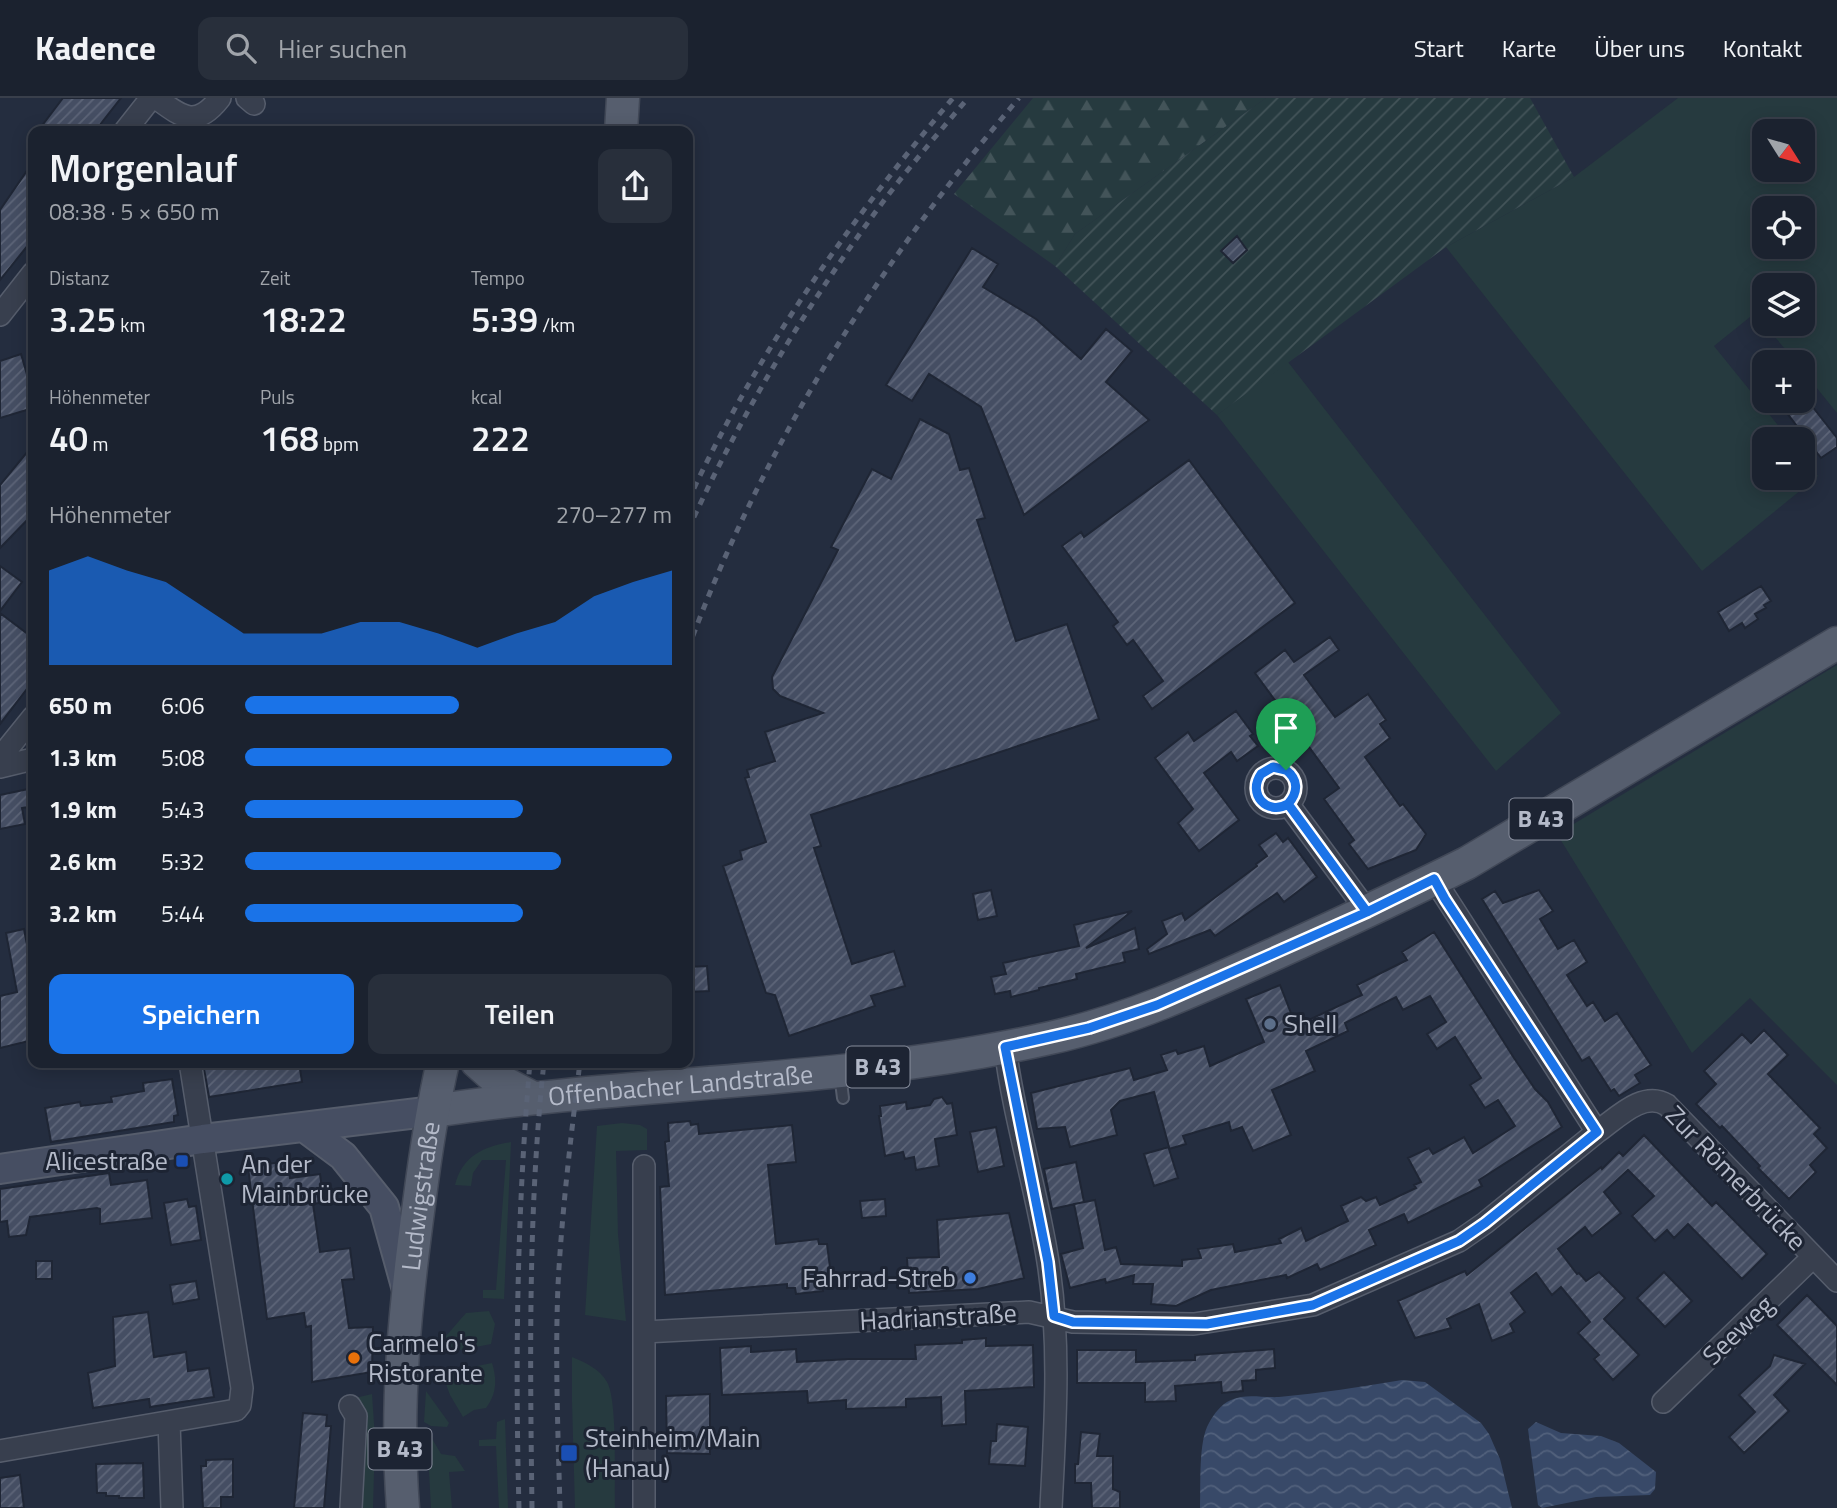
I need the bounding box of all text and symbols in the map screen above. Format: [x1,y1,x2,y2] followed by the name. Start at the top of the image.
[198,17,688,80] search box
[35,23,156,73] text: Kadence
[222,29,260,67] icon: search
[278,29,407,68] text: Hier suchen
[1414,30,1464,66] text: Start
[1502,30,1556,66] text: Karte
[1594,30,1685,66] text: Über uns
[1723,30,1802,66] text: Kontakt
[1752,119,1815,182] north arrow
[1752,119,1815,490] map controls
[49,139,237,197] text: Morgenlauf
[598,149,672,223] button: share
[49,194,219,229] text: 08:38 · 5 × 650 m
[1752,196,1815,259] button: locate
[49,263,109,292] text: Distanz
[260,263,290,292] text: Zeit
[471,263,525,292] text: Tempo
[1752,273,1815,336] button: layers
[49,292,116,346] text: 3.25
[260,292,347,346] text: 18:22
[471,292,538,346] text: 5:39
[116,310,145,339] text: km
[538,310,575,339] text: /km
[1752,350,1815,413] button: +
[49,382,150,411] text: Höhenmeter
[260,382,295,411] text: Puls
[471,382,502,411] text: kcal
[49,411,88,465] text: 40
[260,411,319,465] text: 168
[471,411,530,465] text: 222
[1752,427,1815,490] button: −
[88,429,108,458] text: m
[319,429,359,458] text: bpm
[49,497,171,532] text: Höhenmeter
[556,497,672,532] text: 270–277 m
[49,688,112,723] text: 650 m
[161,688,205,723] text: 6:06
[1256,698,1316,770] pin
[1267,709,1305,747] icon: arrive
[49,740,117,775] text: 1.3 km
[161,740,205,775] text: 5:08
[49,792,117,827] text: 1.9 km
[161,792,205,827] text: 5:43
[1510,798,1572,840] road number: B 43
[49,844,117,879] text: 2.6 km
[161,844,205,879] text: 5:32
[49,896,117,931] text: 3.2 km
[161,896,205,931] text: 5:44
[49,974,354,1054] button: Speichern
[368,974,672,1054] button: Teilen
[1284,1004,1337,1043] place label: Shell
[1262,1016,1278,1032] marker: Shell
[846,1046,910,1087] road number: B 43
[546,1054,815,1116] street label: Offenbacher Landstraße
[1657,1096,1816,1259] street label: Zur Römerbrücke
[391,1119,450,1273] street label: Ludwigstraße
[45,1141,168,1180] place label: Alicestraße
[241,1144,369,1213] place label: An der Mainbrücke
[174,1153,190,1169] marker: Alicestraße
[219,1171,235,1187] marker: An der Mainbrücke
[802,1258,956,1297] place label: Fahrrad-Streb
[962,1270,978,1286] marker: Fahrrad-Streb
[1693,1286,1782,1374] street label: Seeweg
[858,1293,1018,1340] street label: Hadrianstraße
[368,1323,483,1392] place label: Carmelo's Ristorante
[346,1350,362,1366] marker: Carmelo's Ristorante
[585,1418,761,1487] place label: Steinheim/Main (Hanau)
[368,1428,432,1470] road number: B 43
[559,1443,579,1463] marker: Steinheim/Main (Hanau)

